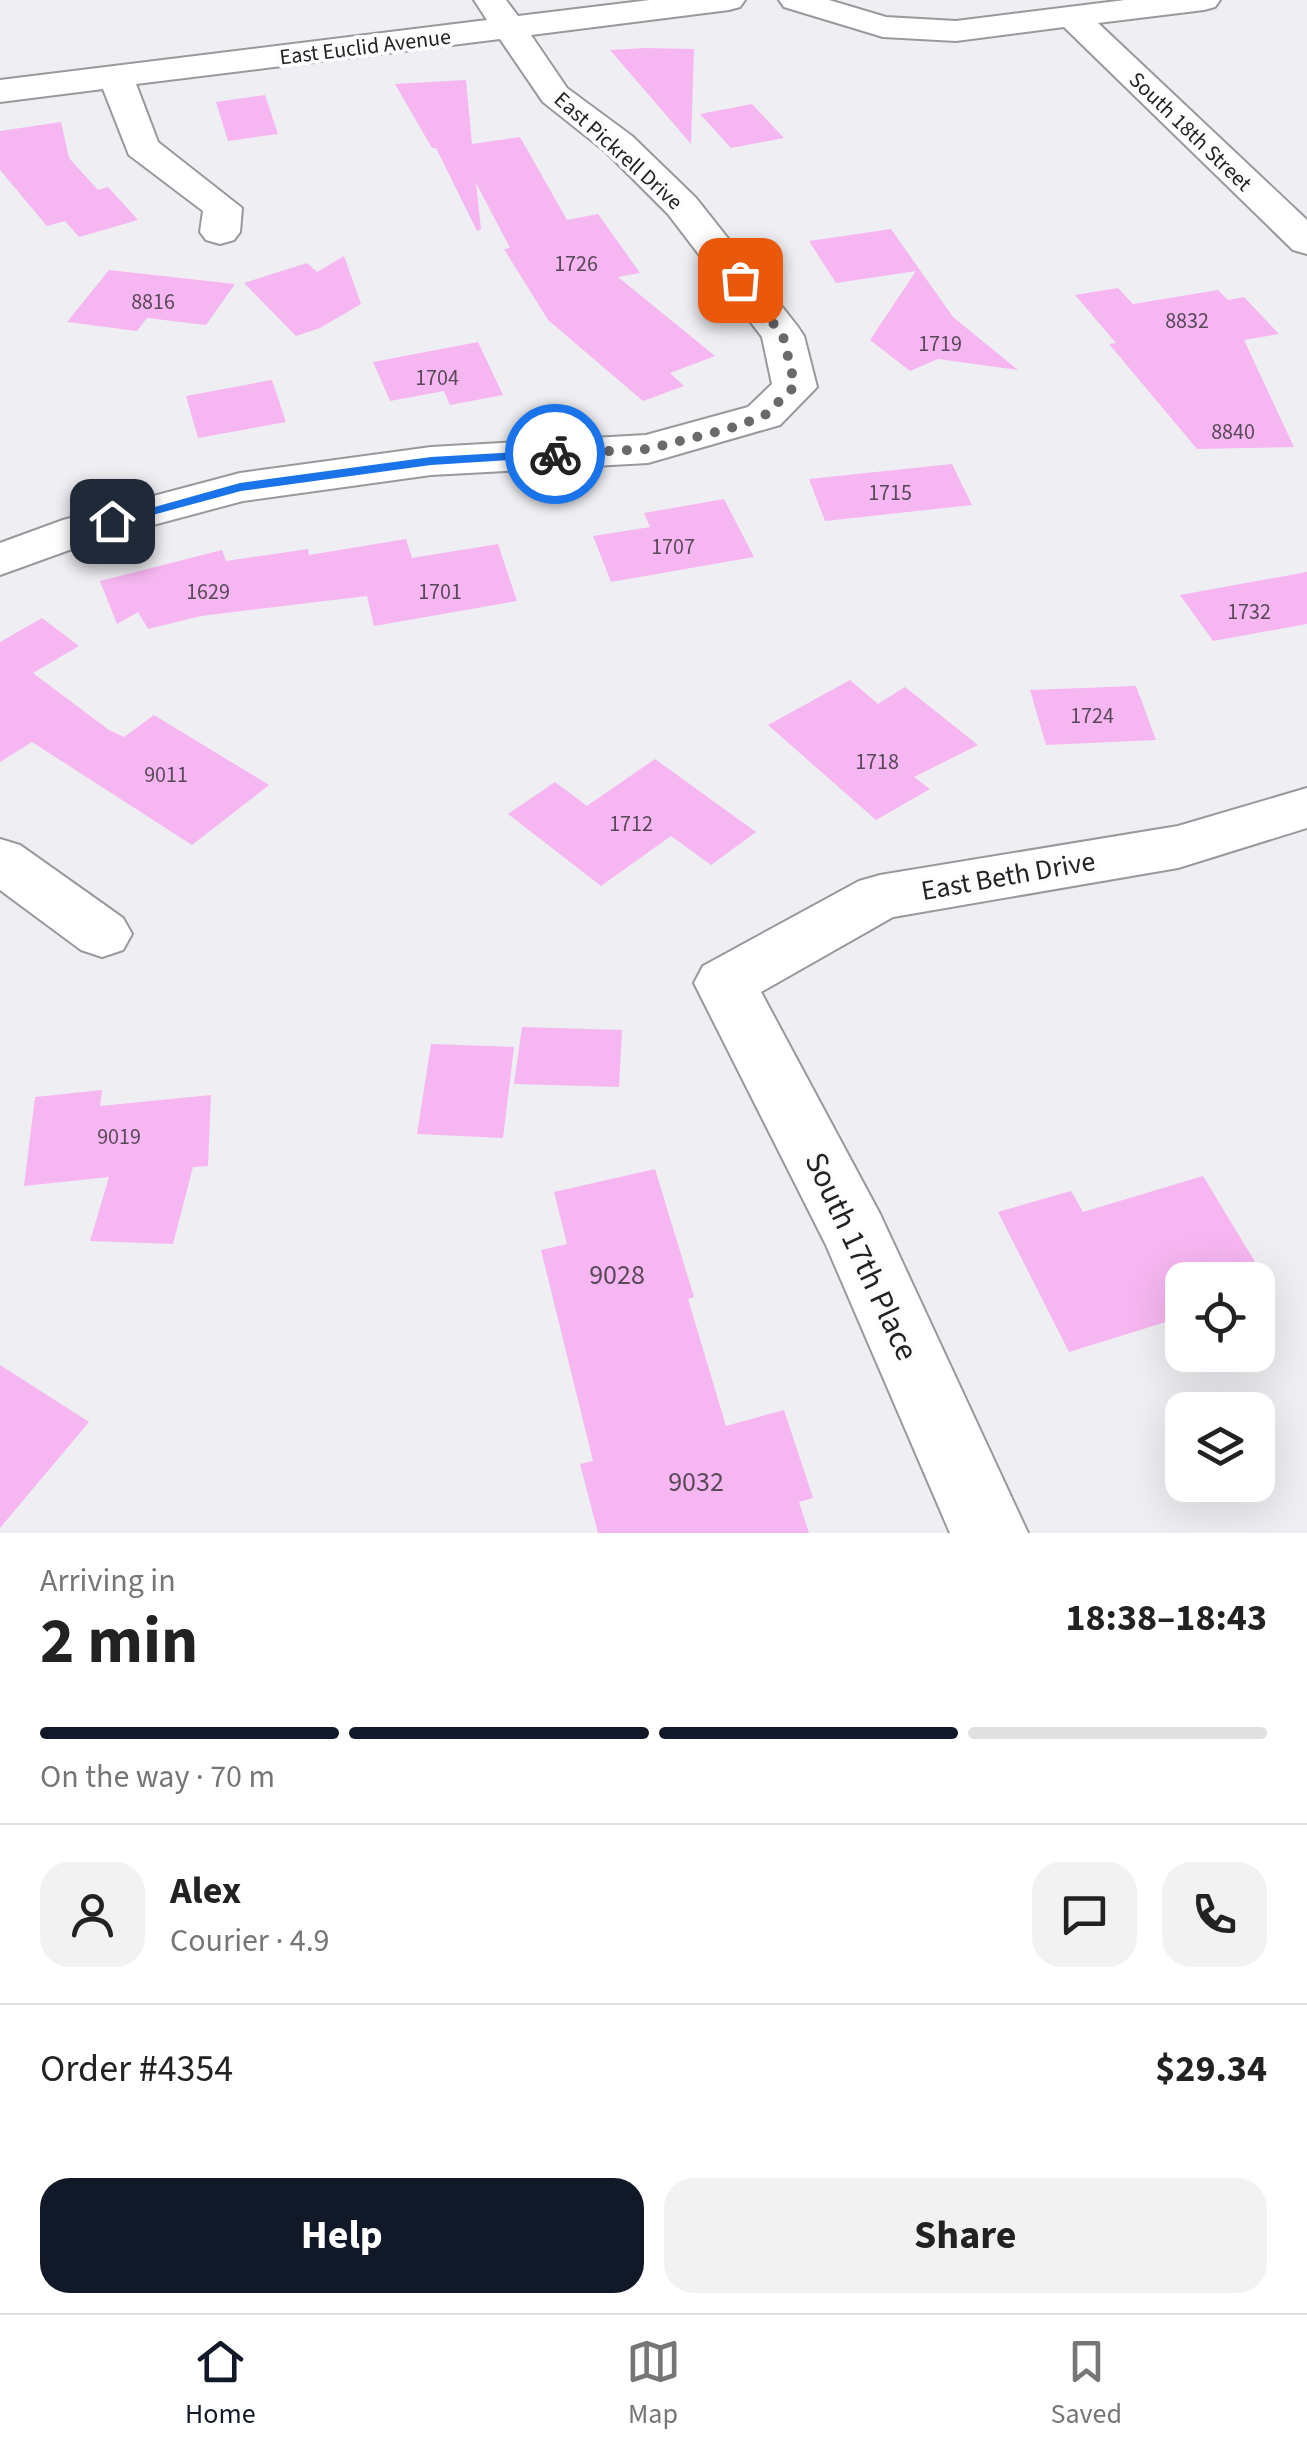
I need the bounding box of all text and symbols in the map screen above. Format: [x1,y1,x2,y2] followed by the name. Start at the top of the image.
[278,21,453,73] street label: East Euclid Avenue
[1122,65,1259,199] street label: South 18th Street
[547,84,690,217] street label: East Pickrell Drive
[698,238,783,323] pin
[554,248,598,280] house number: 1726
[713,253,768,308] icon: bag
[131,286,175,318] house number: 8816
[1165,305,1209,337] house number: 8832
[918,328,962,360] house number: 1719
[415,362,459,394] house number: 1704
[505,404,605,504] courier
[1211,416,1255,448] house number: 8840
[528,427,583,482] icon: bike
[868,477,912,509] house number: 1715
[70,479,155,564] pin
[85,494,140,549] icon: home
[651,531,695,563] house number: 1707
[186,576,230,608] house number: 1629
[418,576,462,608] house number: 1701
[1227,596,1271,628] house number: 1732
[1070,700,1114,732] house number: 1724
[855,746,899,778] house number: 1718
[144,759,188,791] house number: 9011
[609,808,653,840] house number: 1712
[918,841,1098,911] street label: East Beth Drive
[97,1121,141,1153] house number: 9019
[793,1145,930,1368] street label: South 17th Place
[589,1255,645,1295] house number: 9028
[1165,1262,1275,1502] map controls
[1165,1262,1275,1372] button: locate
[1165,1392,1275,1502] button: layers
[668,1462,724,1502] house number: 9032
[40,1558,176,1604] text: Arriving in
[1065,1591,1267,1645] text: 18:38–18:43
[40,1595,198,1688] text: 2 min
[40,1754,275,1800] text: On the way · 70 m
[40,1862,145,1967] button: person
[1032,1862,1137,1967] button: chat
[1162,1862,1267,1967] button: phone
[170,1864,241,1918] text: Alex
[170,1918,330,1964] text: Courier · 4.9
[40,2042,233,2096] text: Order #4354
[1155,2042,1267,2096] text: $29.34
[40,2178,644,2293] button: Help
[664,2178,1267,2293] button: Share
[185,2334,256,2434] tab: Home
[626,2334,681,2434] tab: Map
[1051,2334,1122,2434] tab: Saved

